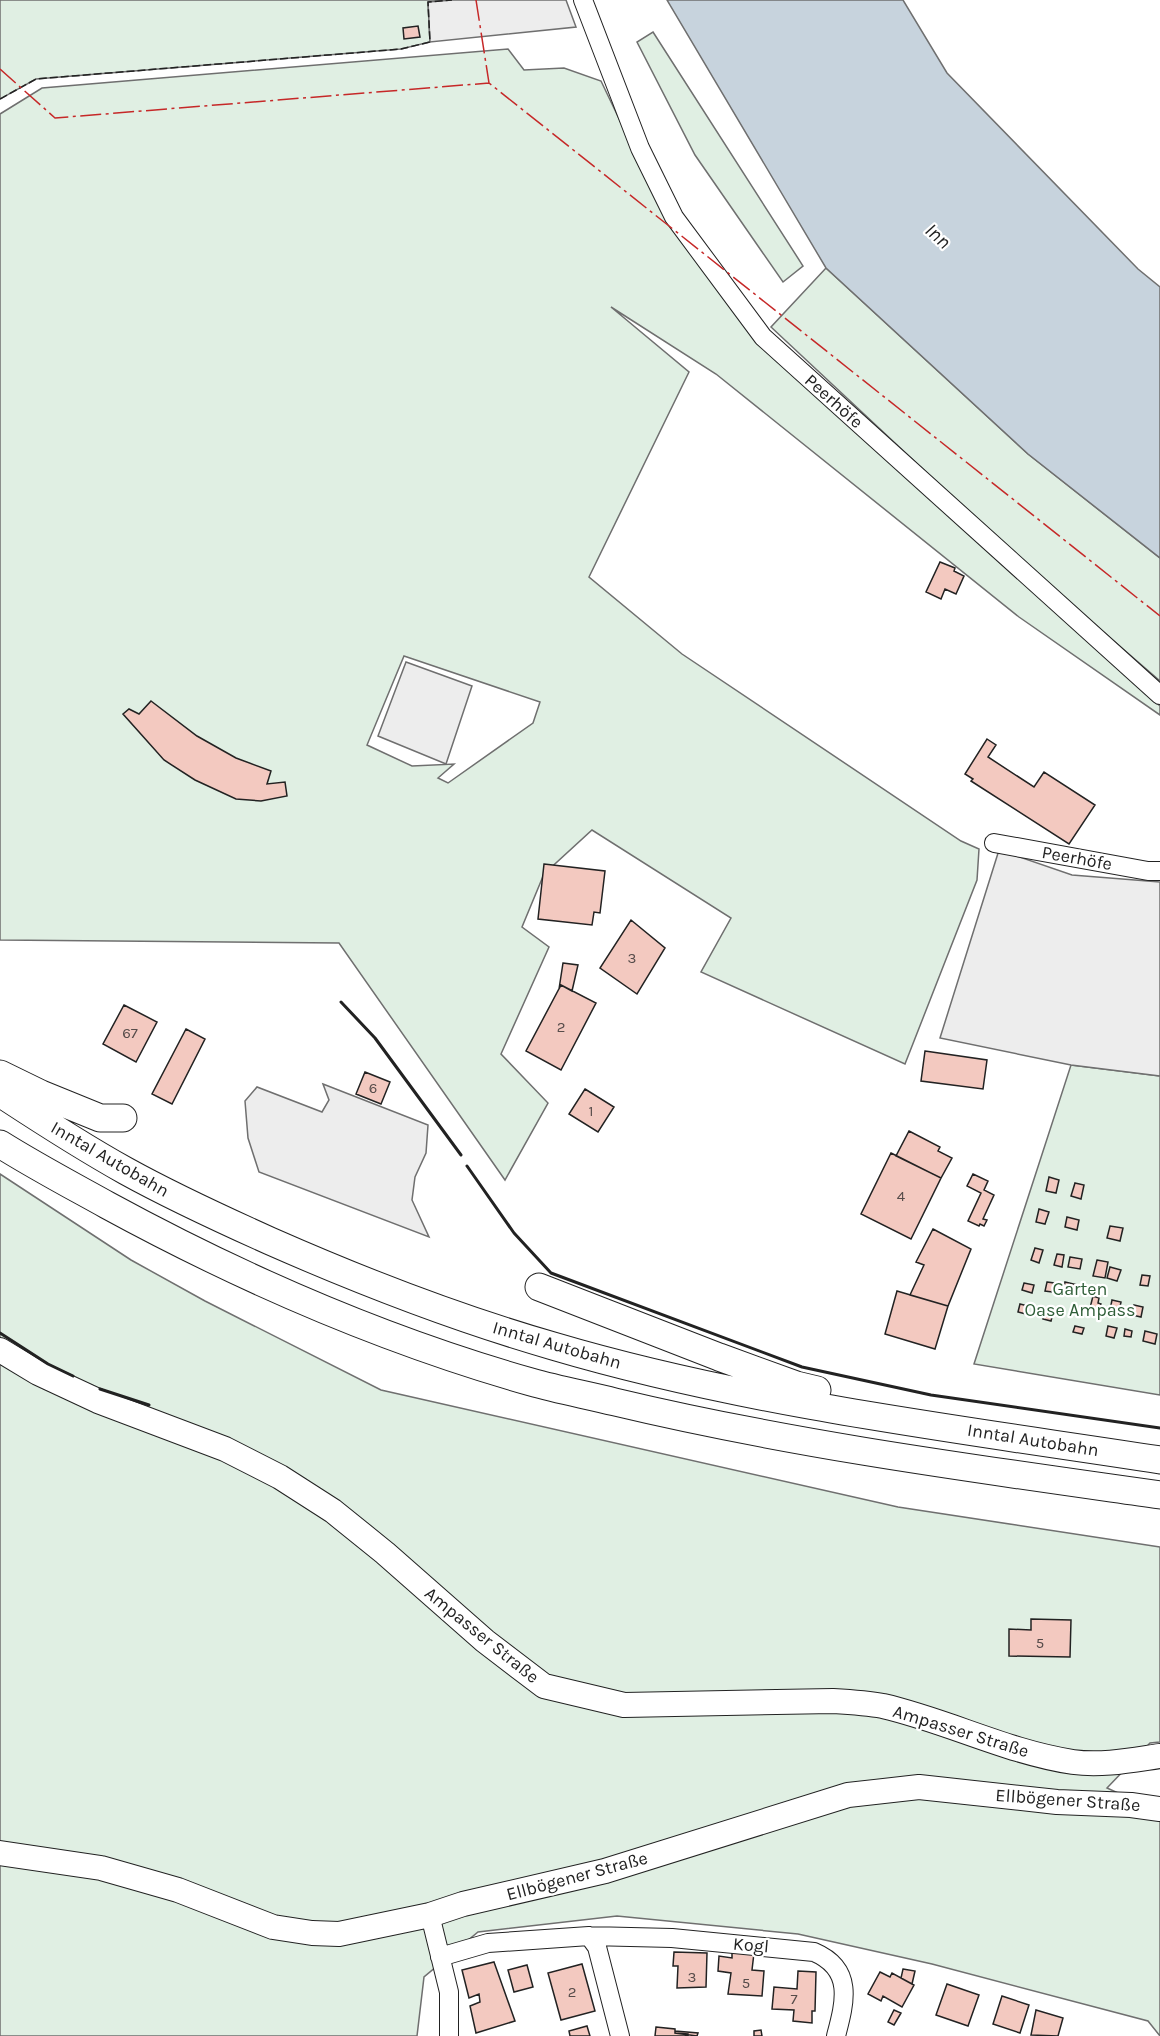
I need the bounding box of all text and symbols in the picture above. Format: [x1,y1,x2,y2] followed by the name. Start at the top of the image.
[920,218,956,254] water label: Inn
[800,369,868,433] street label: Peerhöfe
[1040,841,1114,875] street label: Peerhöfe
[628,949,636,967] house number: 3
[557,1018,565,1036] house number: 2
[122,1024,138,1042] house number: 67
[369,1079,377,1097] house number: 6
[589,1102,593,1120] house number: 1
[47,1116,173,1202] street label: Inntal Autobahn
[897,1187,906,1205] house number: 4
[1024,1278,1136,1321] park label: Garten Oase Ampass
[490,1316,624,1374] street label: Inntal Autobahn
[966,1419,1100,1461] street label: Inntal Autobahn
[420,1582,544,1688] street label: Ampasser Straße
[1036,1634,1044,1652] house number: 5
[890,1700,1032,1762] street label: Ampasser Straße
[995,1784,1141,1816] street label: Ellbögener Straße
[504,1847,650,1905] street label: Ellbögener Straße
[732,1932,770,1958] street label: Kogl
[688,1968,696,1986] house number: 3
[742,1974,750,1992] house number: 5
[568,1983,576,2001] house number: 2
[790,1990,798,2008] house number: 7

